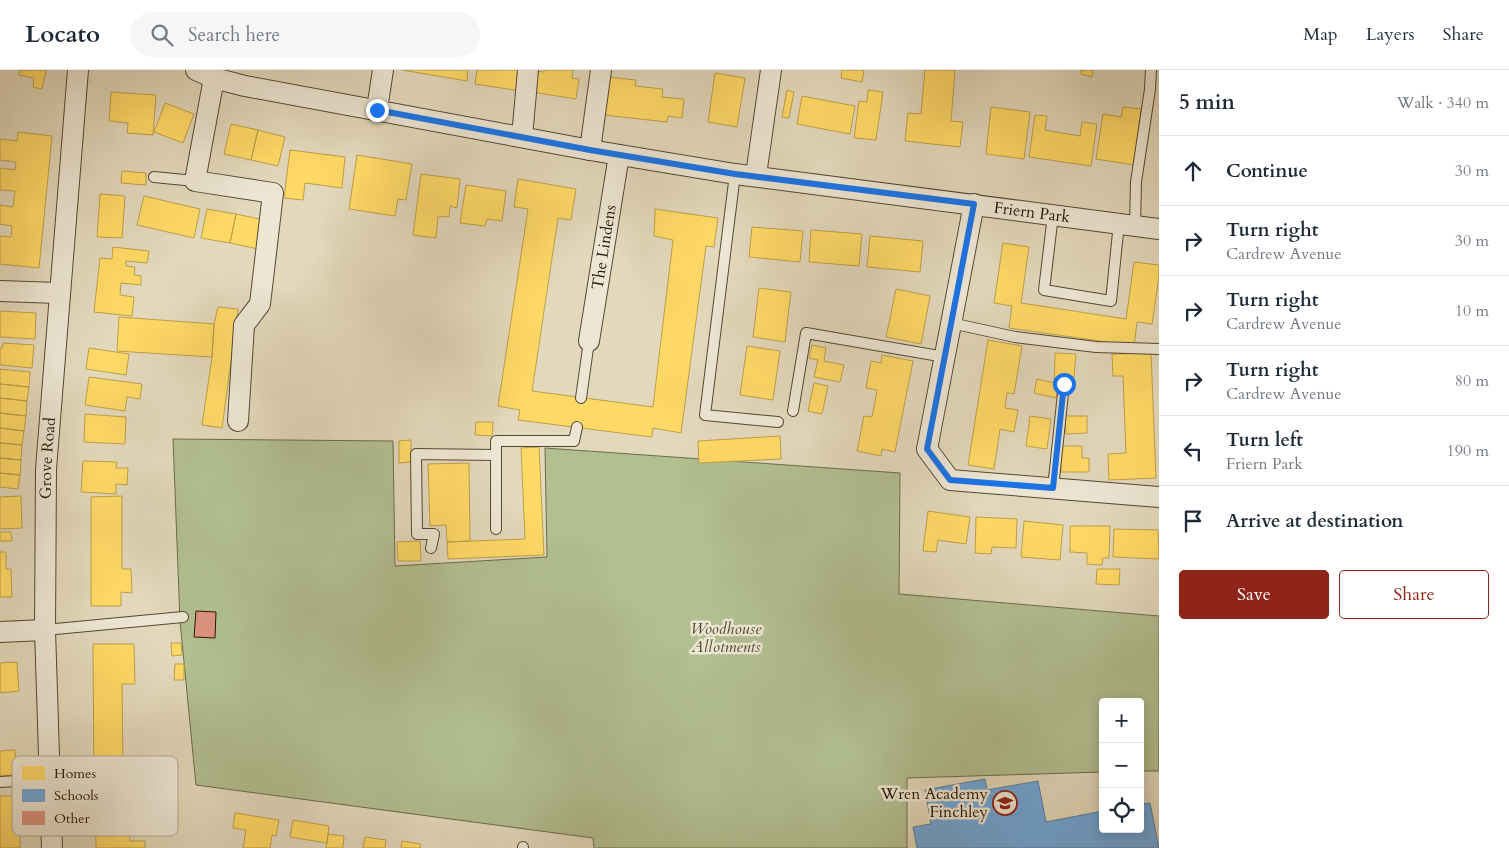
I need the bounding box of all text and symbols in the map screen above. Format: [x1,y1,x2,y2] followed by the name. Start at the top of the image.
[130,12,480,57] search box
[25,18,100,51] text: Locato
[148,21,176,49] icon: search
[188,22,280,48] text: Search here
[1303,22,1338,47] text: Map
[1366,22,1415,47] text: Layers
[1443,22,1484,47] text: Share
[1179,88,1235,117] text: 5 min
[1397,92,1489,114] text: Walk · 340 m
[366,99,389,122] route end
[1179,157,1207,185] icon: ahead
[1226,158,1308,184] text: Continue
[1455,160,1489,182] text: 30 m
[992,197,1072,228] street label: Friern Park
[586,203,622,291] street label: The Lindens
[1226,217,1318,243] text: Turn right
[1179,227,1207,255] icon: right
[1455,230,1489,252] text: 30 m
[1226,243,1342,265] text: Cardrew Avenue
[1226,287,1318,313] text: Turn right
[1179,297,1207,325] icon: right
[1455,300,1489,322] text: 10 m
[1226,313,1342,335] text: Cardrew Avenue
[1226,357,1318,383] text: Turn right
[1179,367,1207,395] icon: right
[1455,370,1489,392] text: 80 m
[1053,373,1076,396] route start
[1226,383,1342,405] text: Cardrew Avenue
[35,416,61,499] street label: Grove Road
[1226,427,1303,453] text: Turn left
[1179,437,1207,465] icon: left
[1447,440,1489,462] text: 190 m
[1226,453,1303,475] text: Friern Park
[1179,507,1207,535] icon: arrive
[1226,508,1403,534] text: Arrive at destination
[1179,570,1329,619] button: Save
[1339,570,1489,619] button: Share
[691,618,762,658] park label: Woodhouse Allotments
[1099,698,1144,833] map controls
[1099,698,1144,743] button: +
[1099,743,1144,788] button: −
[12,756,178,836] legend
[54,764,96,783] text: Homes
[879,783,989,823] place label: Wren Academy Finchley
[54,786,99,805] text: Schools
[1099,788,1144,833] button: locate
[992,790,1018,816] school or university icon: Wren Academy Finchley
[54,809,91,828] text: Other

